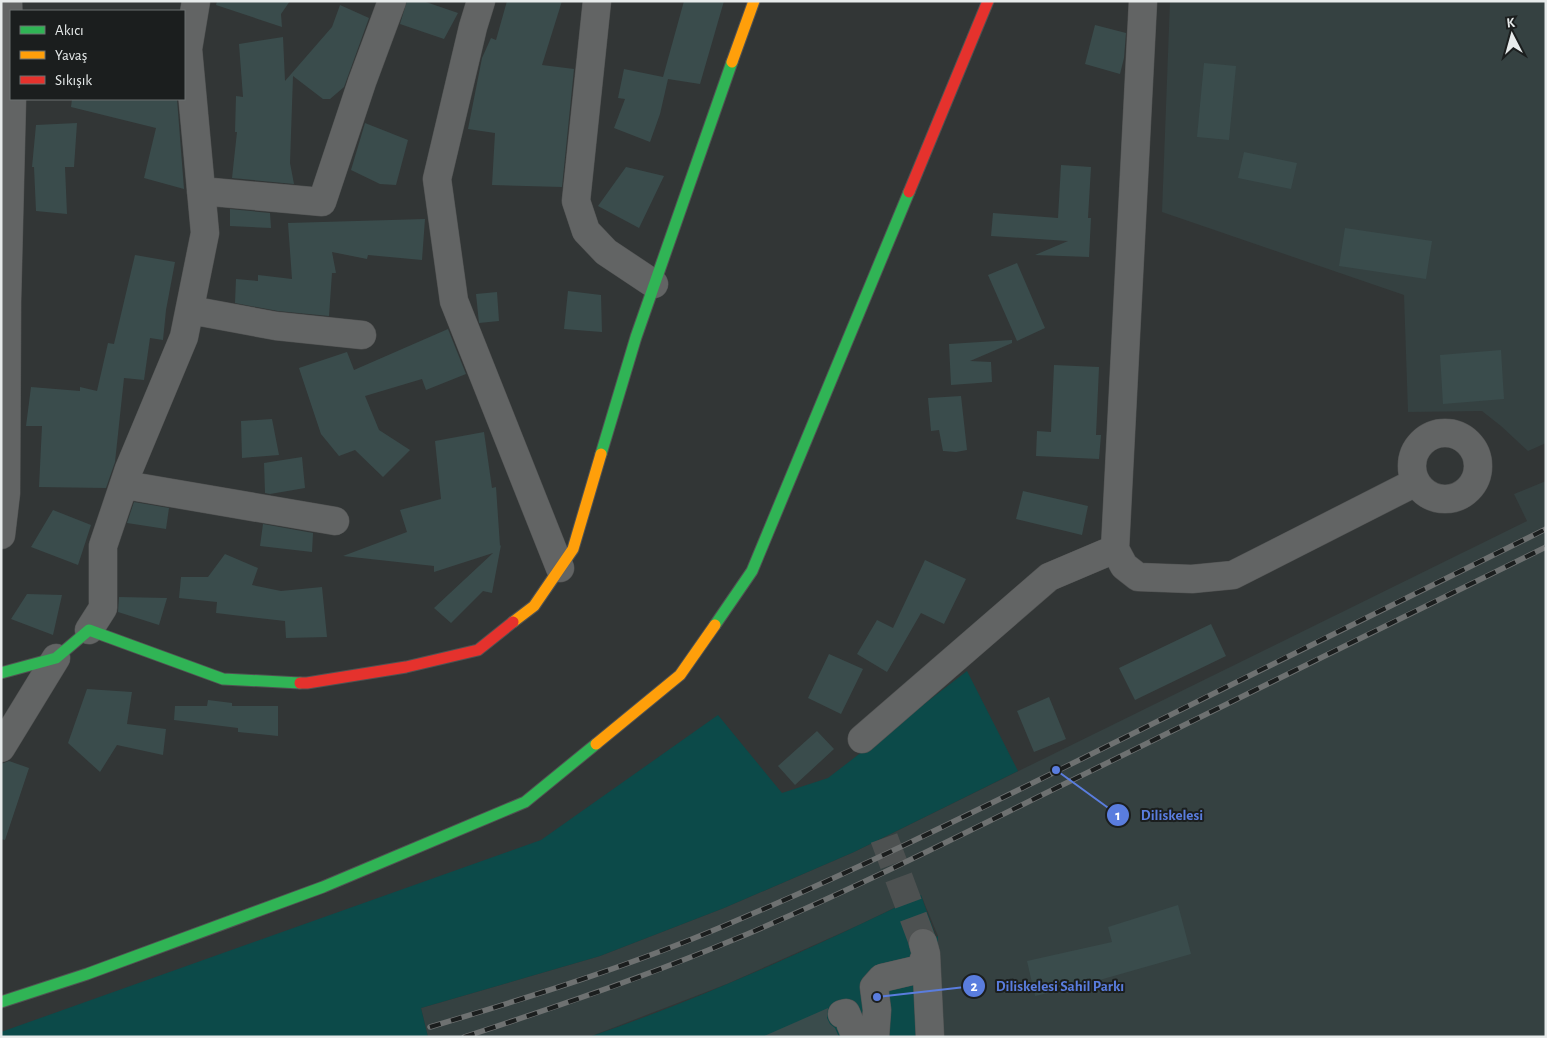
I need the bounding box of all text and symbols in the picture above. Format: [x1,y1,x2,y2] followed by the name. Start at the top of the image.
[10,10,185,100] legend
[1487,10,1537,60] north arrow
[1506,16,1516,30] text: K
[55,23,84,38] text: Akıcı
[55,48,87,63] text: Yavaş
[55,73,92,88] text: Sıkışık
[1106,800,1213,830] callout: Diliskelesi
[1115,808,1121,823] text: 1
[1141,808,1203,823] text: Diliskelesi
[961,971,1135,1001] callout: Diliskelesi Sahil Parkı
[970,979,978,994] text: 2
[996,979,1124,994] text: Diliskelesi Sahil Parkı

